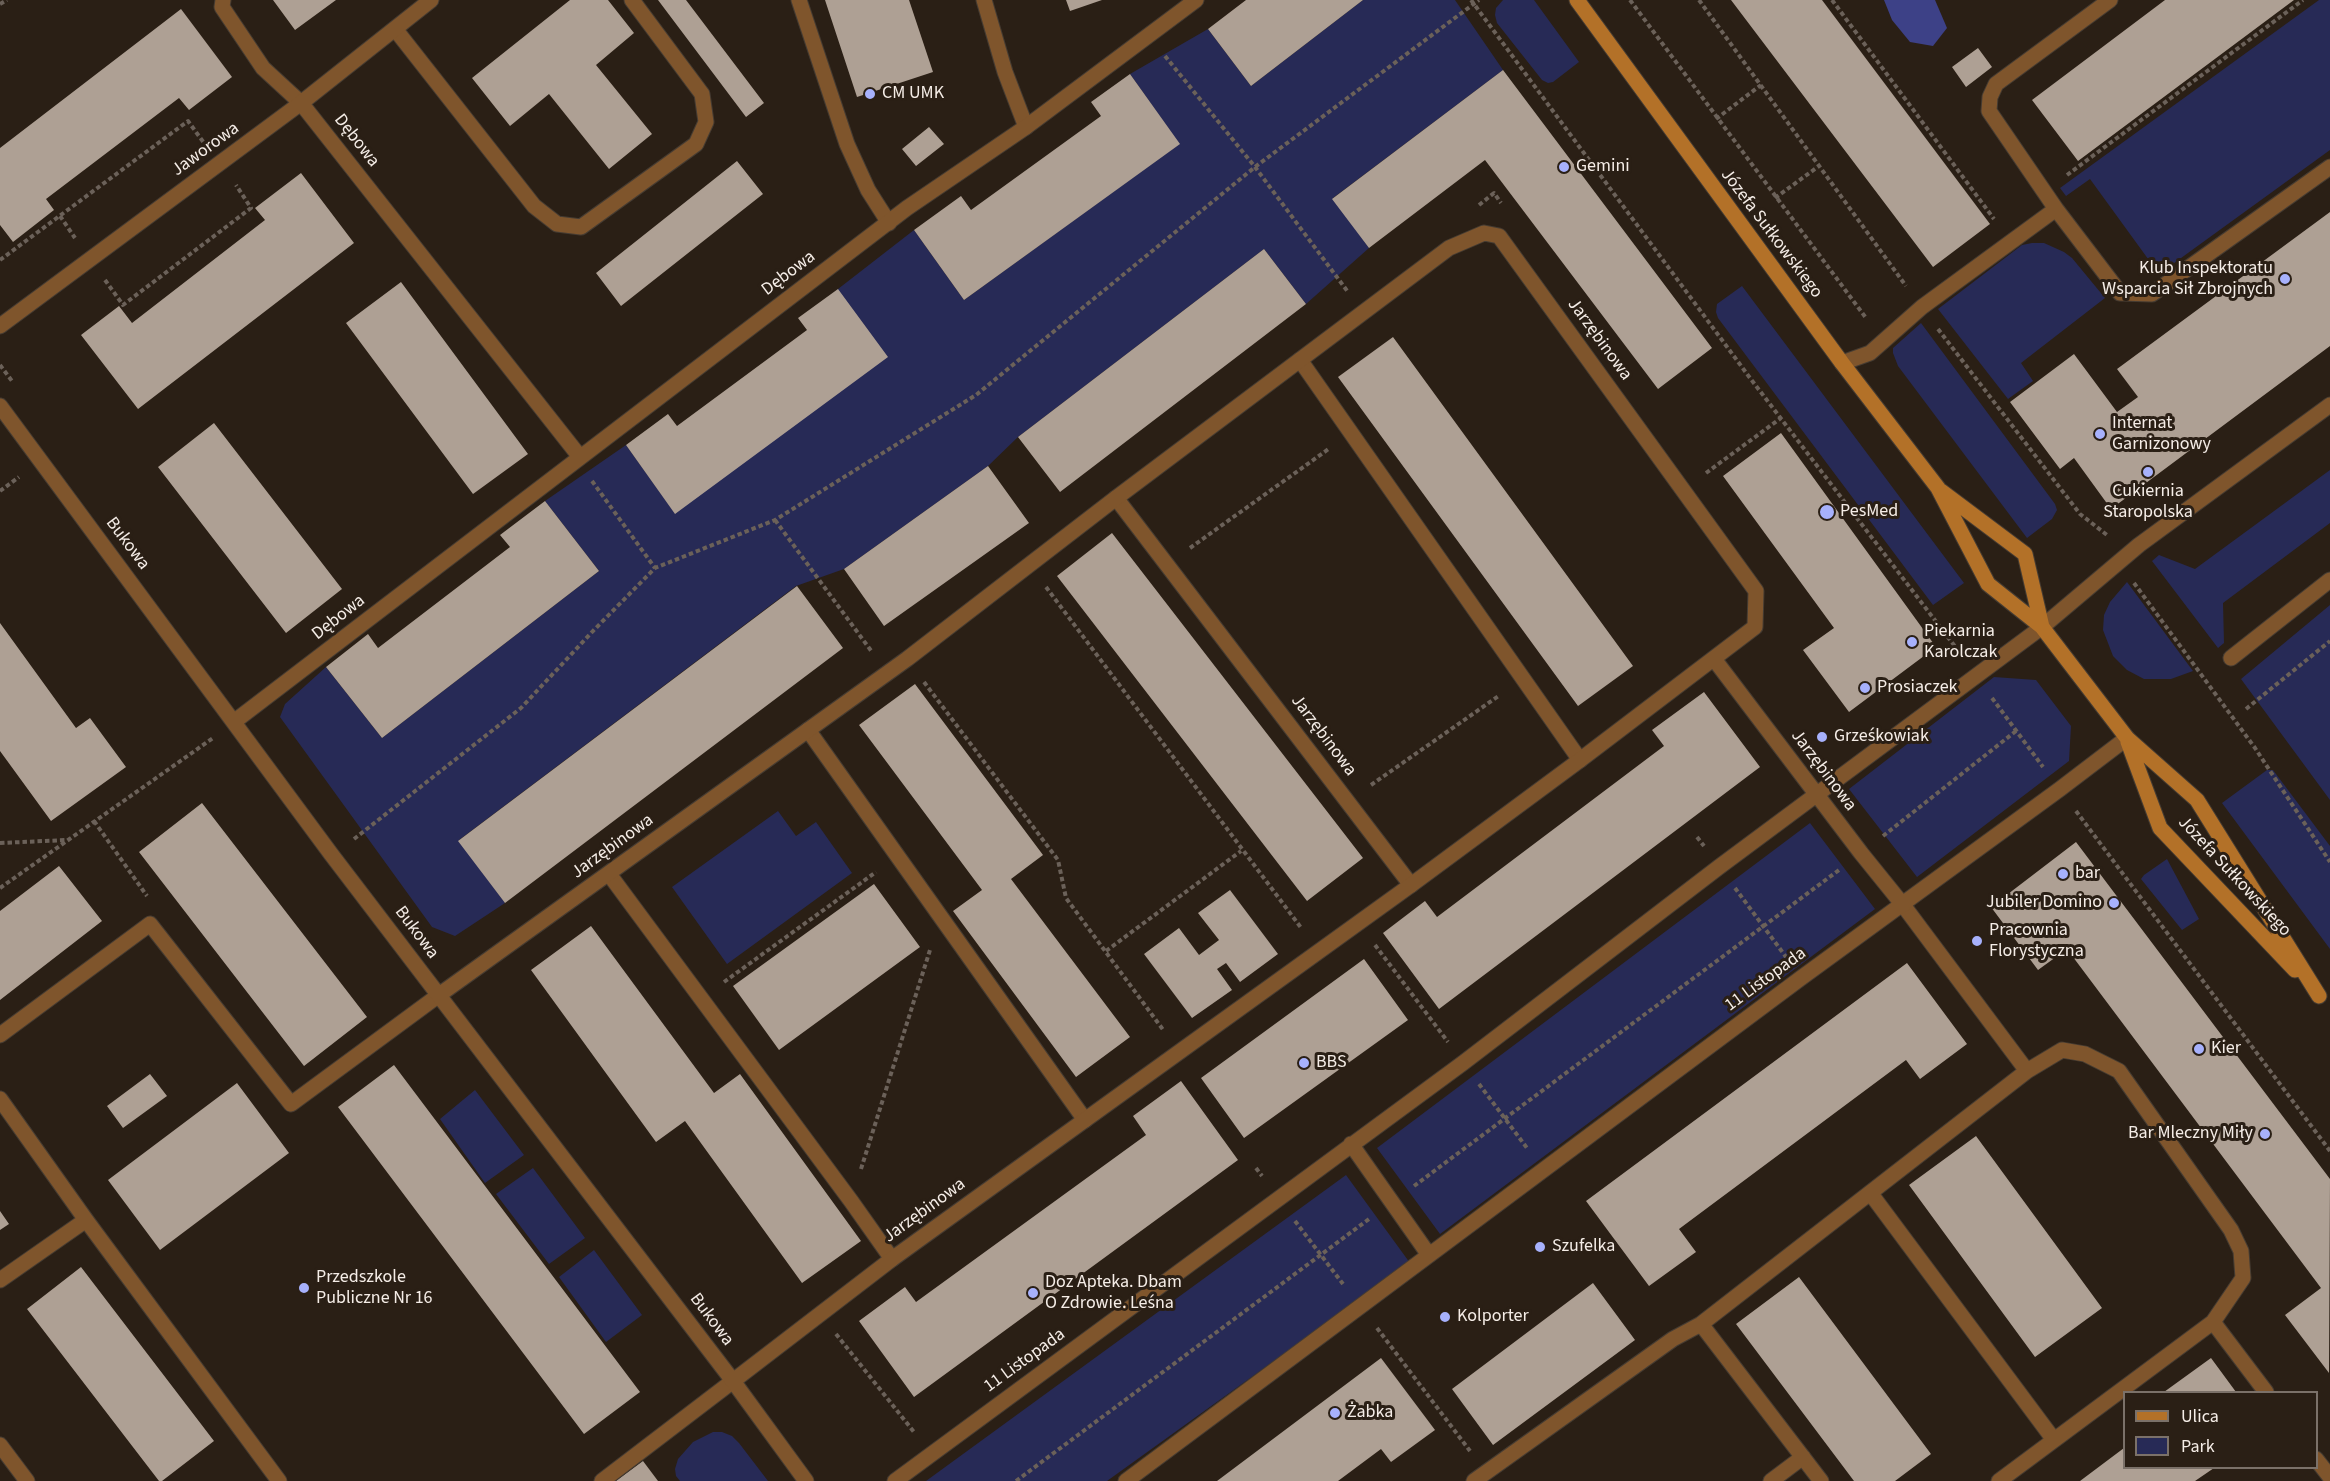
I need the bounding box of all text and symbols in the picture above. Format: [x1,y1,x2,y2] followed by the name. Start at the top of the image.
[882,83,944,105] place label: CM UMK
[863,87,877,101] marker: CM UMK
[329,110,383,172] street label: Dębowa
[168,118,244,182] street label: Jaworowa
[1576,156,1630,178] place label: Gemini
[1557,160,1571,174] marker: Gemini
[1715,165,1827,303] street label: Józefa Sułkowskiego
[758,247,820,301] street label: Dębowa
[2102,258,2273,300] place label: Klub Inspektoratu Wsparcia Sił Zbrojnych
[2278,272,2292,286] marker: Klub Inspektoratu Wsparcia Sił Zbrojnych
[1562,295,1636,385] street label: Jarzębinowa
[2112,413,2211,456] place label: Internat Garnizonowy
[2093,427,2107,441] marker: Internat Garnizonowy
[2141,465,2155,479] marker: Cukiernia Staropolska
[2103,481,2193,524] place label: Cukiernia Staropolska
[1840,501,1898,523] place label: PesMed
[1818,503,1836,521] marker: PesMed
[100,513,154,575] street label: Bukowa
[308,591,370,645] street label: Dębowa
[1924,621,1997,664] place label: Piekarnia Karolczak
[1905,635,1919,649] marker: Piekarnia Karolczak
[1877,677,1958,699] place label: Prosiaczek
[1858,681,1872,695] marker: Prosiaczek
[1285,691,1361,781] street label: Jarzębinowa
[1785,726,1861,816] street label: Jarzębinowa
[1834,726,1929,748] place label: Grześkowiak
[1815,730,1829,744] marker: Grześkowiak
[568,810,658,884] street label: Jarzębinowa
[2173,812,2295,942] street label: Józefa Sułkowskiego
[2075,863,2100,885] place label: bar
[2056,867,2070,881] marker: bar
[1986,892,2102,914] place label: Jubiler Domino
[2107,896,2121,910] marker: Jubiler Domino
[389,902,443,964] street label: Bukowa
[1989,920,2084,962] place label: Pracownia Florystyczna
[1970,934,1984,948] marker: Pracownia Florystyczna
[1721,943,1811,1017] street label: 11 Listopada
[2211,1038,2241,1060] place label: Kier
[2192,1042,2206,1056] marker: Kier
[1316,1052,1347,1074] place label: BBS
[1297,1056,1311,1070] marker: BBS
[2128,1123,2253,1145] place label: Bar Mleczny Miły
[2258,1127,2272,1141] marker: Bar Mleczny Miły
[880,1174,970,1248] street label: Jarzębinowa
[1552,1236,1615,1258] place label: Szufelka
[1533,1240,1547,1254] marker: Szufelka
[316,1267,433,1310] place label: Przedszkole Publiczne Nr 16
[1045,1272,1182,1314] place label: Doz Apteka. Dbam O Zdrowie. Leśna
[297,1281,311,1295] marker: Przedszkole Publiczne Nr 16
[1026,1286,1040,1300] marker: Doz Apteka. Dbam O Zdrowie. Leśna
[684,1289,738,1351] street label: Bukowa
[1457,1306,1529,1328] place label: Kolporter
[1438,1310,1452,1324] marker: Kolporter
[980,1324,1070,1398] street label: 11 Listopada
[2123,1391,2318,1469] legend
[1347,1402,1393,1424] place label: Żabka
[2181,1404,2219,1429] text: Ulica
[1328,1406,1342,1420] marker: Żabka
[2181,1434,2215,1459] text: Park

